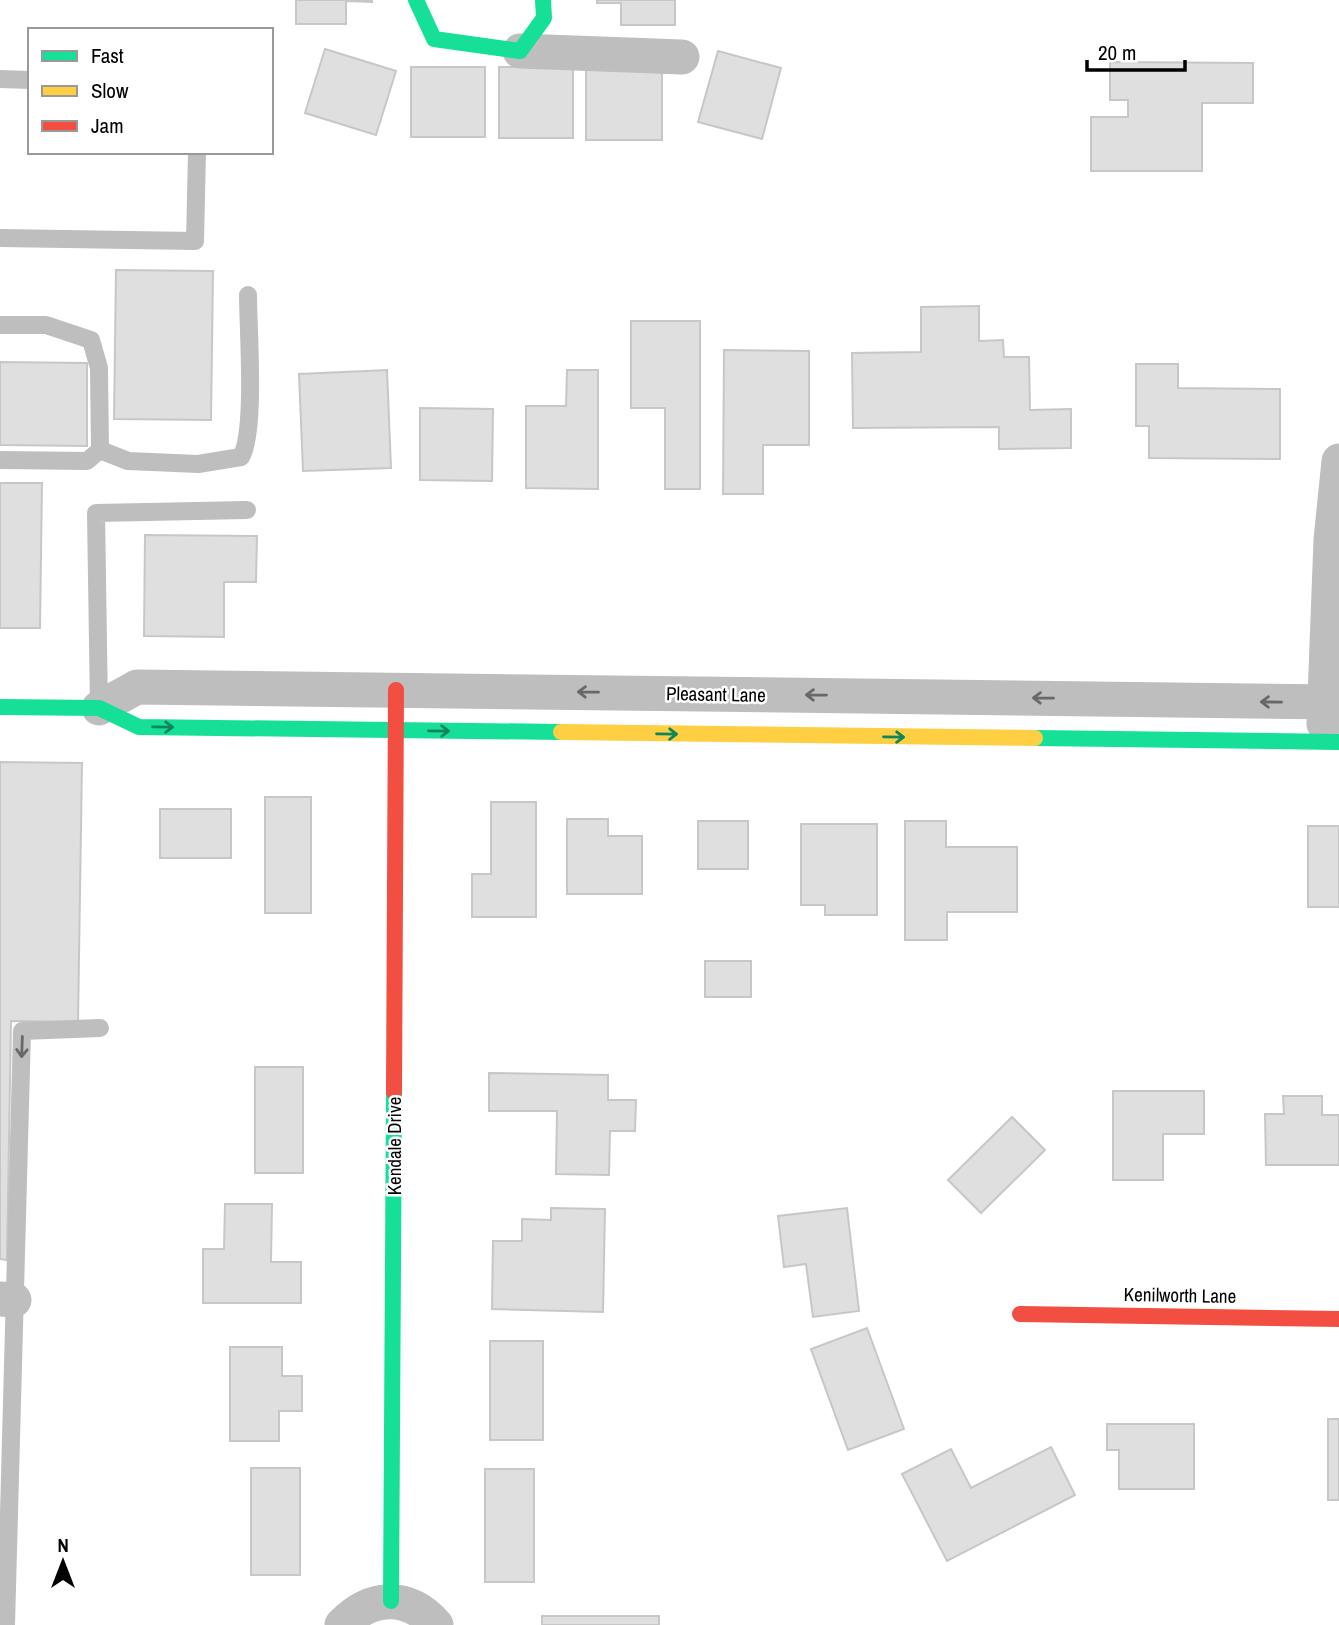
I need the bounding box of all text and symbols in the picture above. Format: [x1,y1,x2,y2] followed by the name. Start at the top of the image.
[28,28,273,154] legend
[1087,28,1185,72] scale bar
[1098,38,1136,67] text: 20 m
[91,41,124,70] text: Fast
[91,76,129,105] text: Slow
[91,111,124,140] text: Jam
[666,680,766,708] street label: Pleasant Lane
[577,686,600,699] one-way arrow
[805,689,828,702] one-way arrow
[1032,691,1055,705] one-way arrow
[1260,695,1283,708] one-way arrow
[151,721,174,734] one-way arrow
[427,725,450,738] one-way arrow
[655,727,678,741] one-way arrow
[882,730,905,743] one-way arrow
[15,1035,28,1058] one-way arrow
[381,1097,407,1195] street label: Kendale Drive
[1123,1281,1237,1309] street label: Kenilworth Lane
[28,1527,98,1597] north arrow
[57,1532,69,1558] text: N

